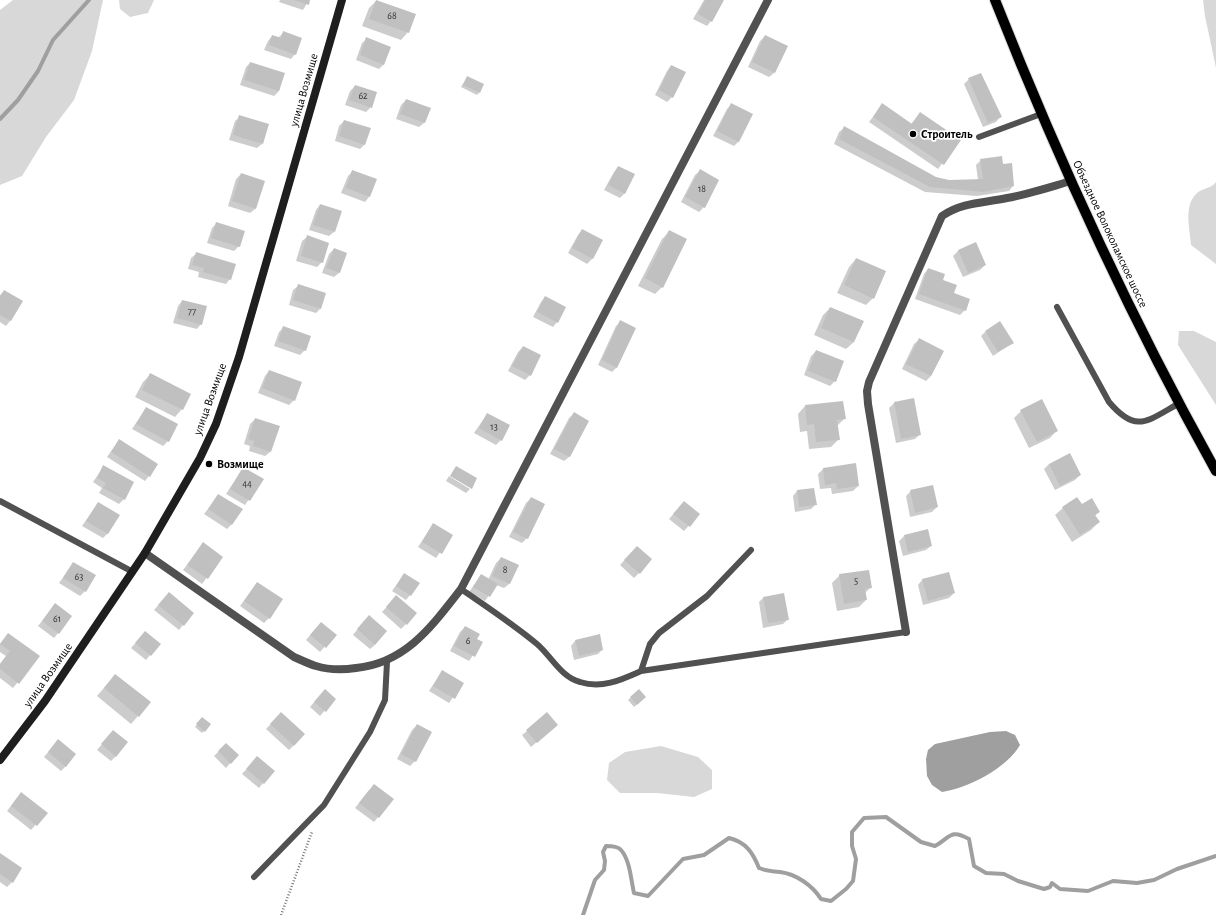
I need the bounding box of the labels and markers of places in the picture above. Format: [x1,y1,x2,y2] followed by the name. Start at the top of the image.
[921,127,972,141] place label: Строитель
[908,129,918,139] marker: Строитель
[217,457,264,471] place label: Возмище
[204,459,214,469] marker: Возмище

